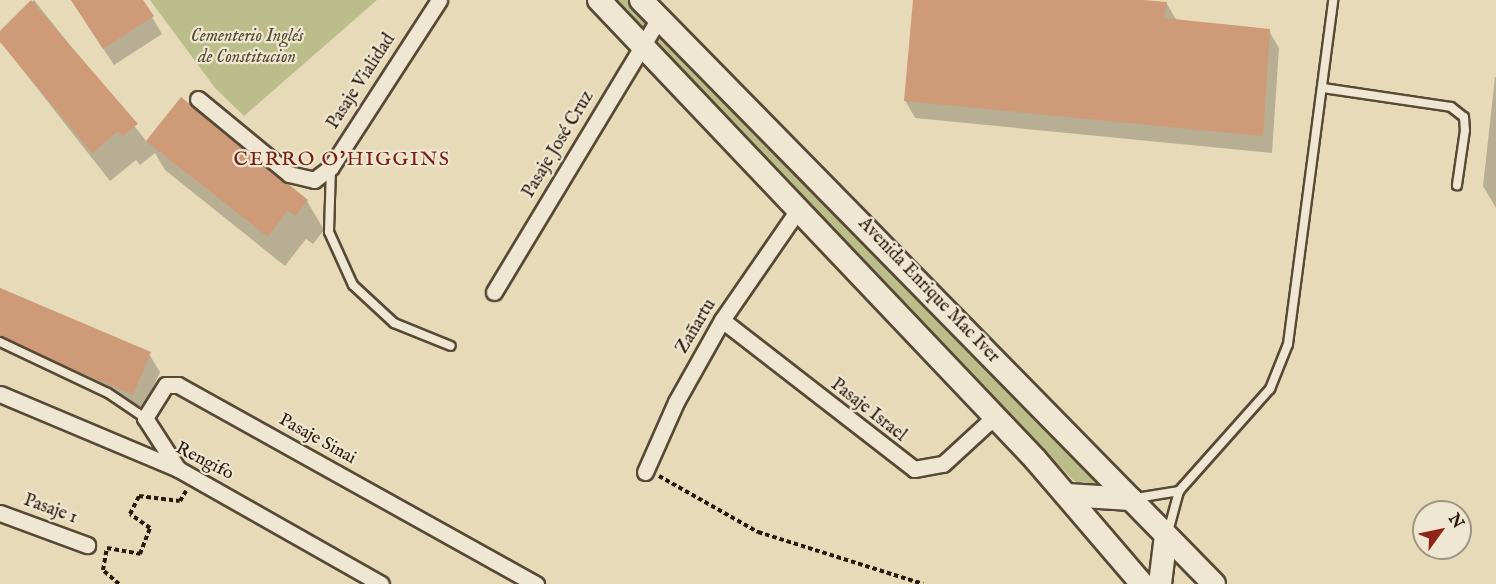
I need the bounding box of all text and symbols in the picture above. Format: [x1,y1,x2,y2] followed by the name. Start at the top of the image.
[191,27,303,70] park label: Cementerio Inglés de Constitucion
[323,30,401,134] street label: Pasaje Vialidad
[519,88,599,202] street label: Pasaje José Cruz
[234,147,450,171] district label: CERRO O'HIGGINS
[853,214,1003,368] street label: Avenida Enrique Mac Iver
[672,296,722,358] street label: Zañartu
[826,375,910,447] street label: Pasaje Israel
[275,410,359,470] street label: Pasaje Sinai
[171,438,237,486] street label: Rengifo
[20,490,80,530] street label: Pasaje 1
[1412,500,1472,560] north arrow
[1443,510,1468,533] text: N

